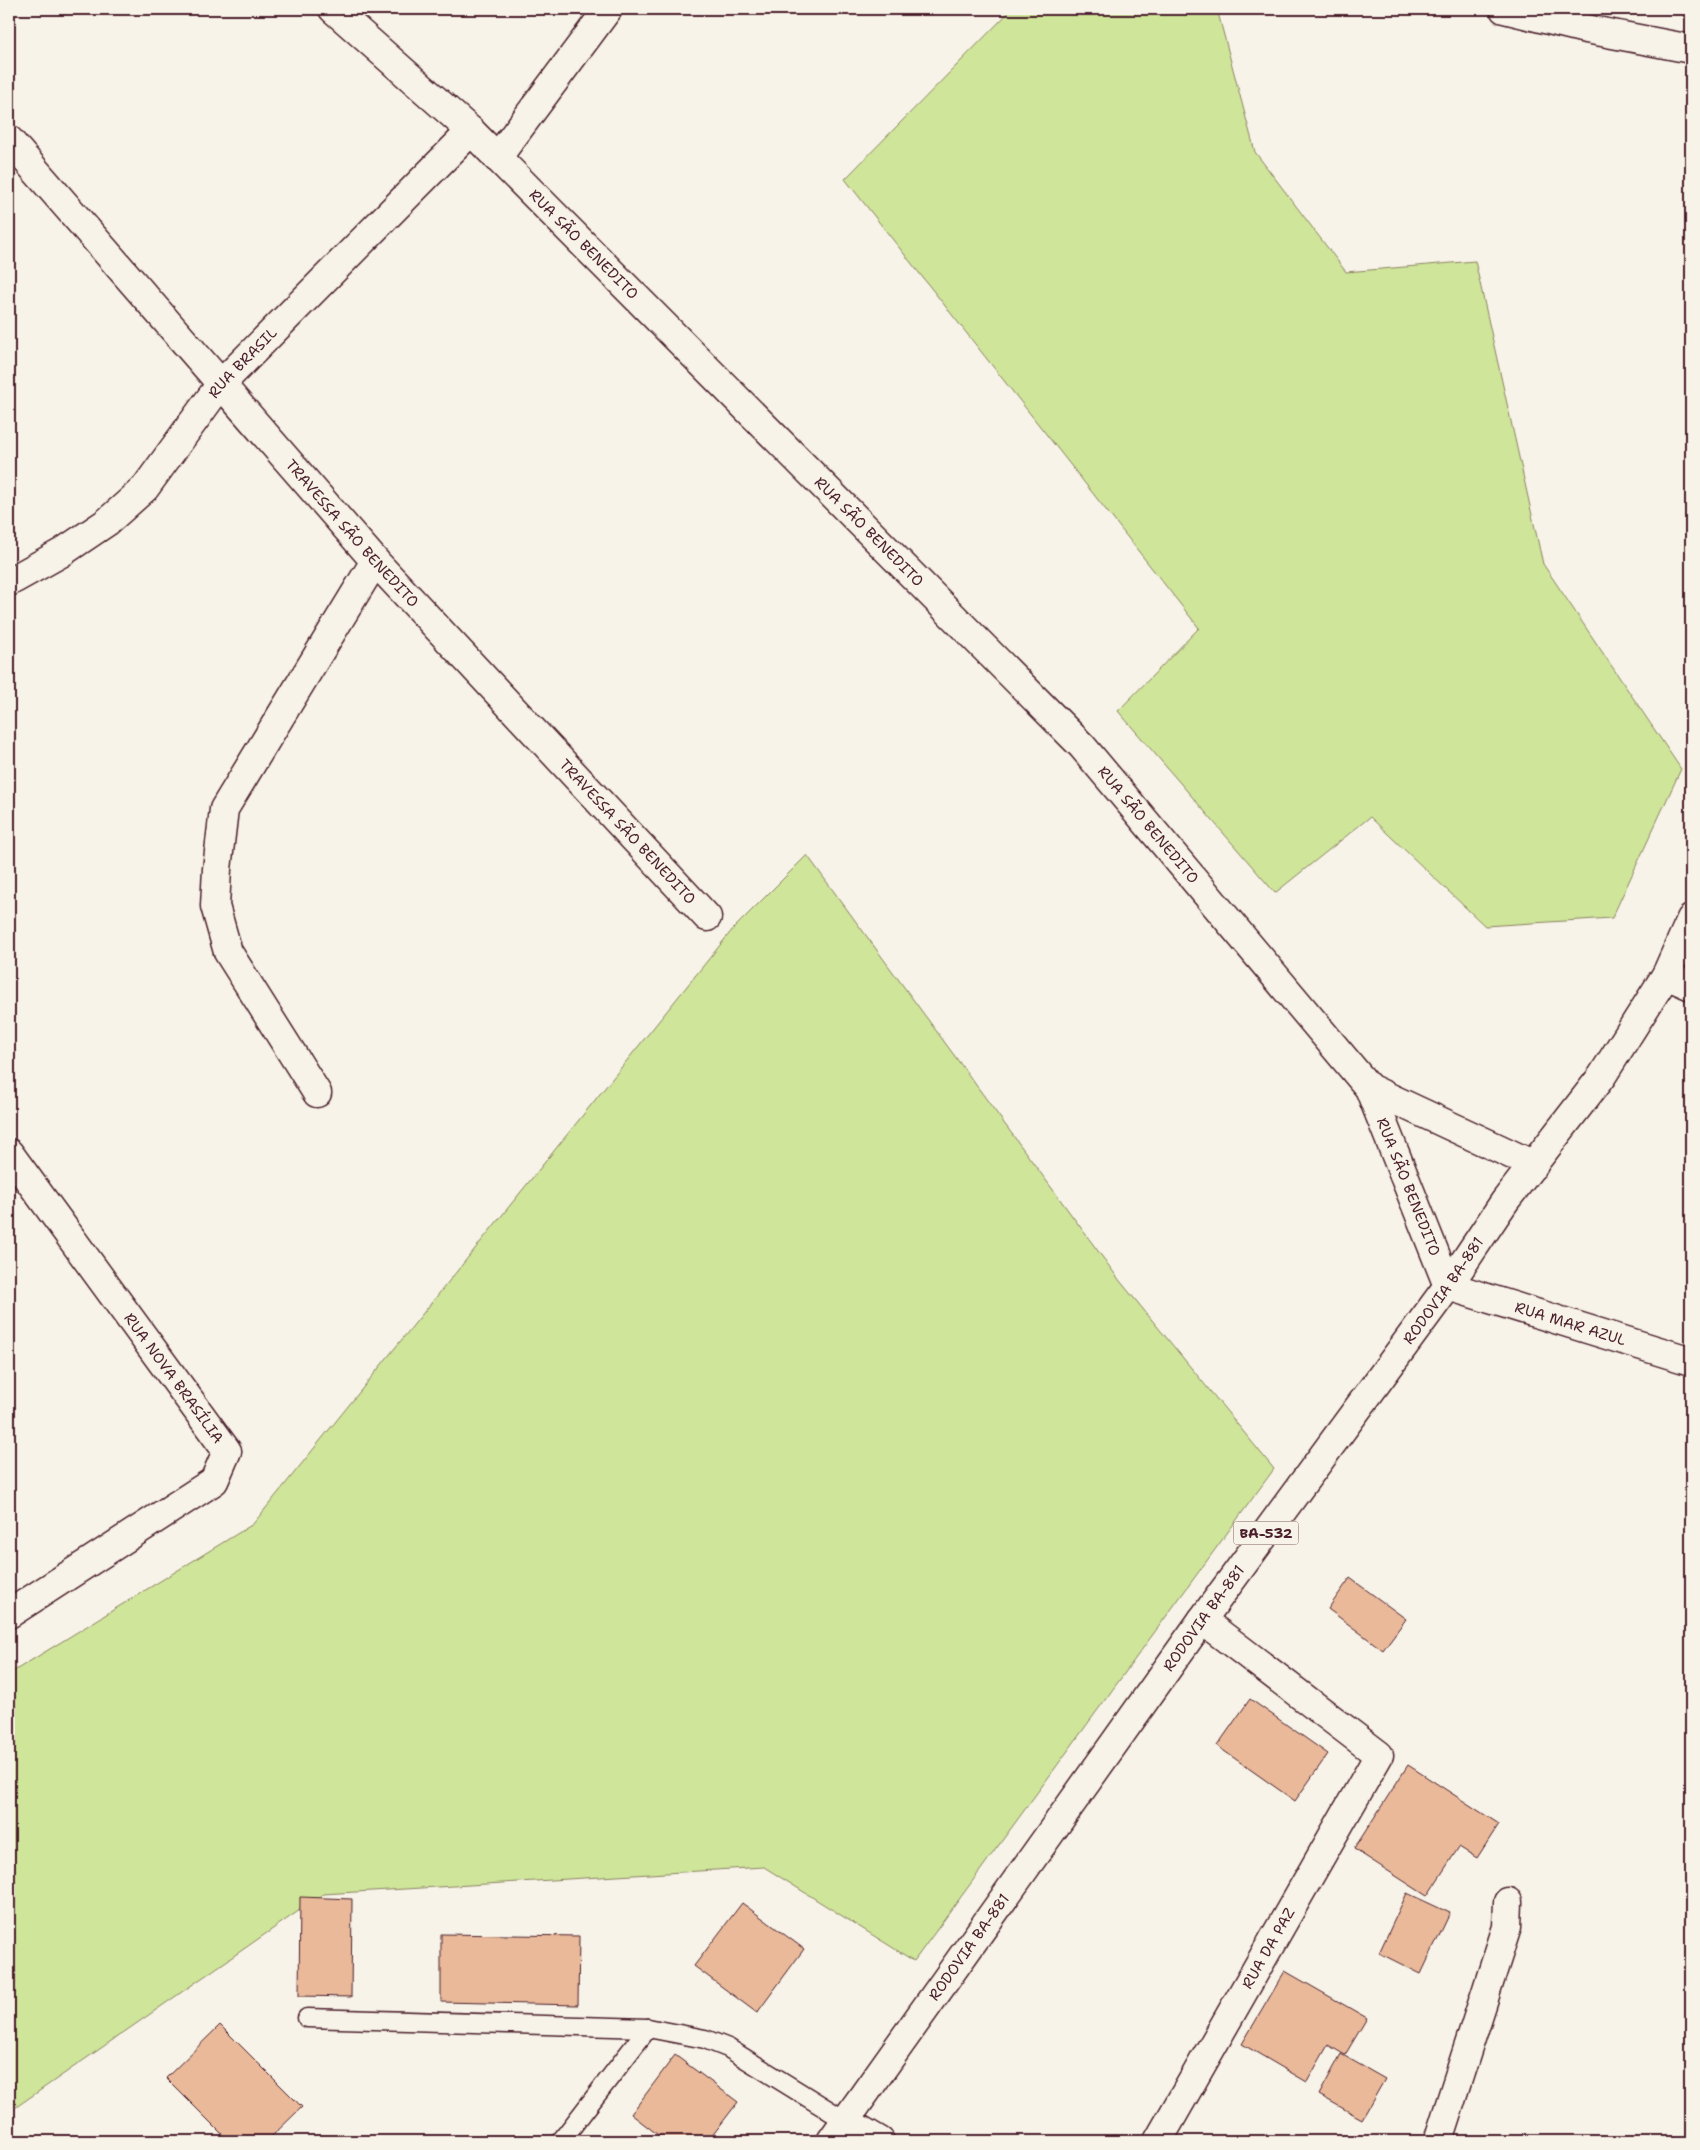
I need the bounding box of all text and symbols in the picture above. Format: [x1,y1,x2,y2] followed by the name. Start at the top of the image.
[525,185,643,304] street label: RUA SÃO BENEDITO
[204,323,281,402] street label: RUA BRASIL
[281,455,423,612] street label: TRAVESSA SÃO BENEDITO
[810,472,928,591] street label: RUA SÃO BENEDITO
[555,755,700,909] street label: TRAVESSA SÃO BENEDITO
[1093,762,1203,888] street label: RUA SÃO BENEDITO
[1372,1115,1445,1259] street label: RUA SÃO BENEDITO
[1399,1233,1488,1348] street label: RODOVIA BA-881
[1512,1297,1628,1350] street label: RUA MAR AZUL
[119,1309,228,1447] street label: RUA NOVA BRASÍLIA
[1234,1522,1298,1545] road number: BA-532
[1158,1561,1249,1675] street label: RODOVIA BA-881
[924,1890,1014,2005] street label: RODOVIA BA-881
[1237,1904,1299,1992] street label: RUA DA PAZ

